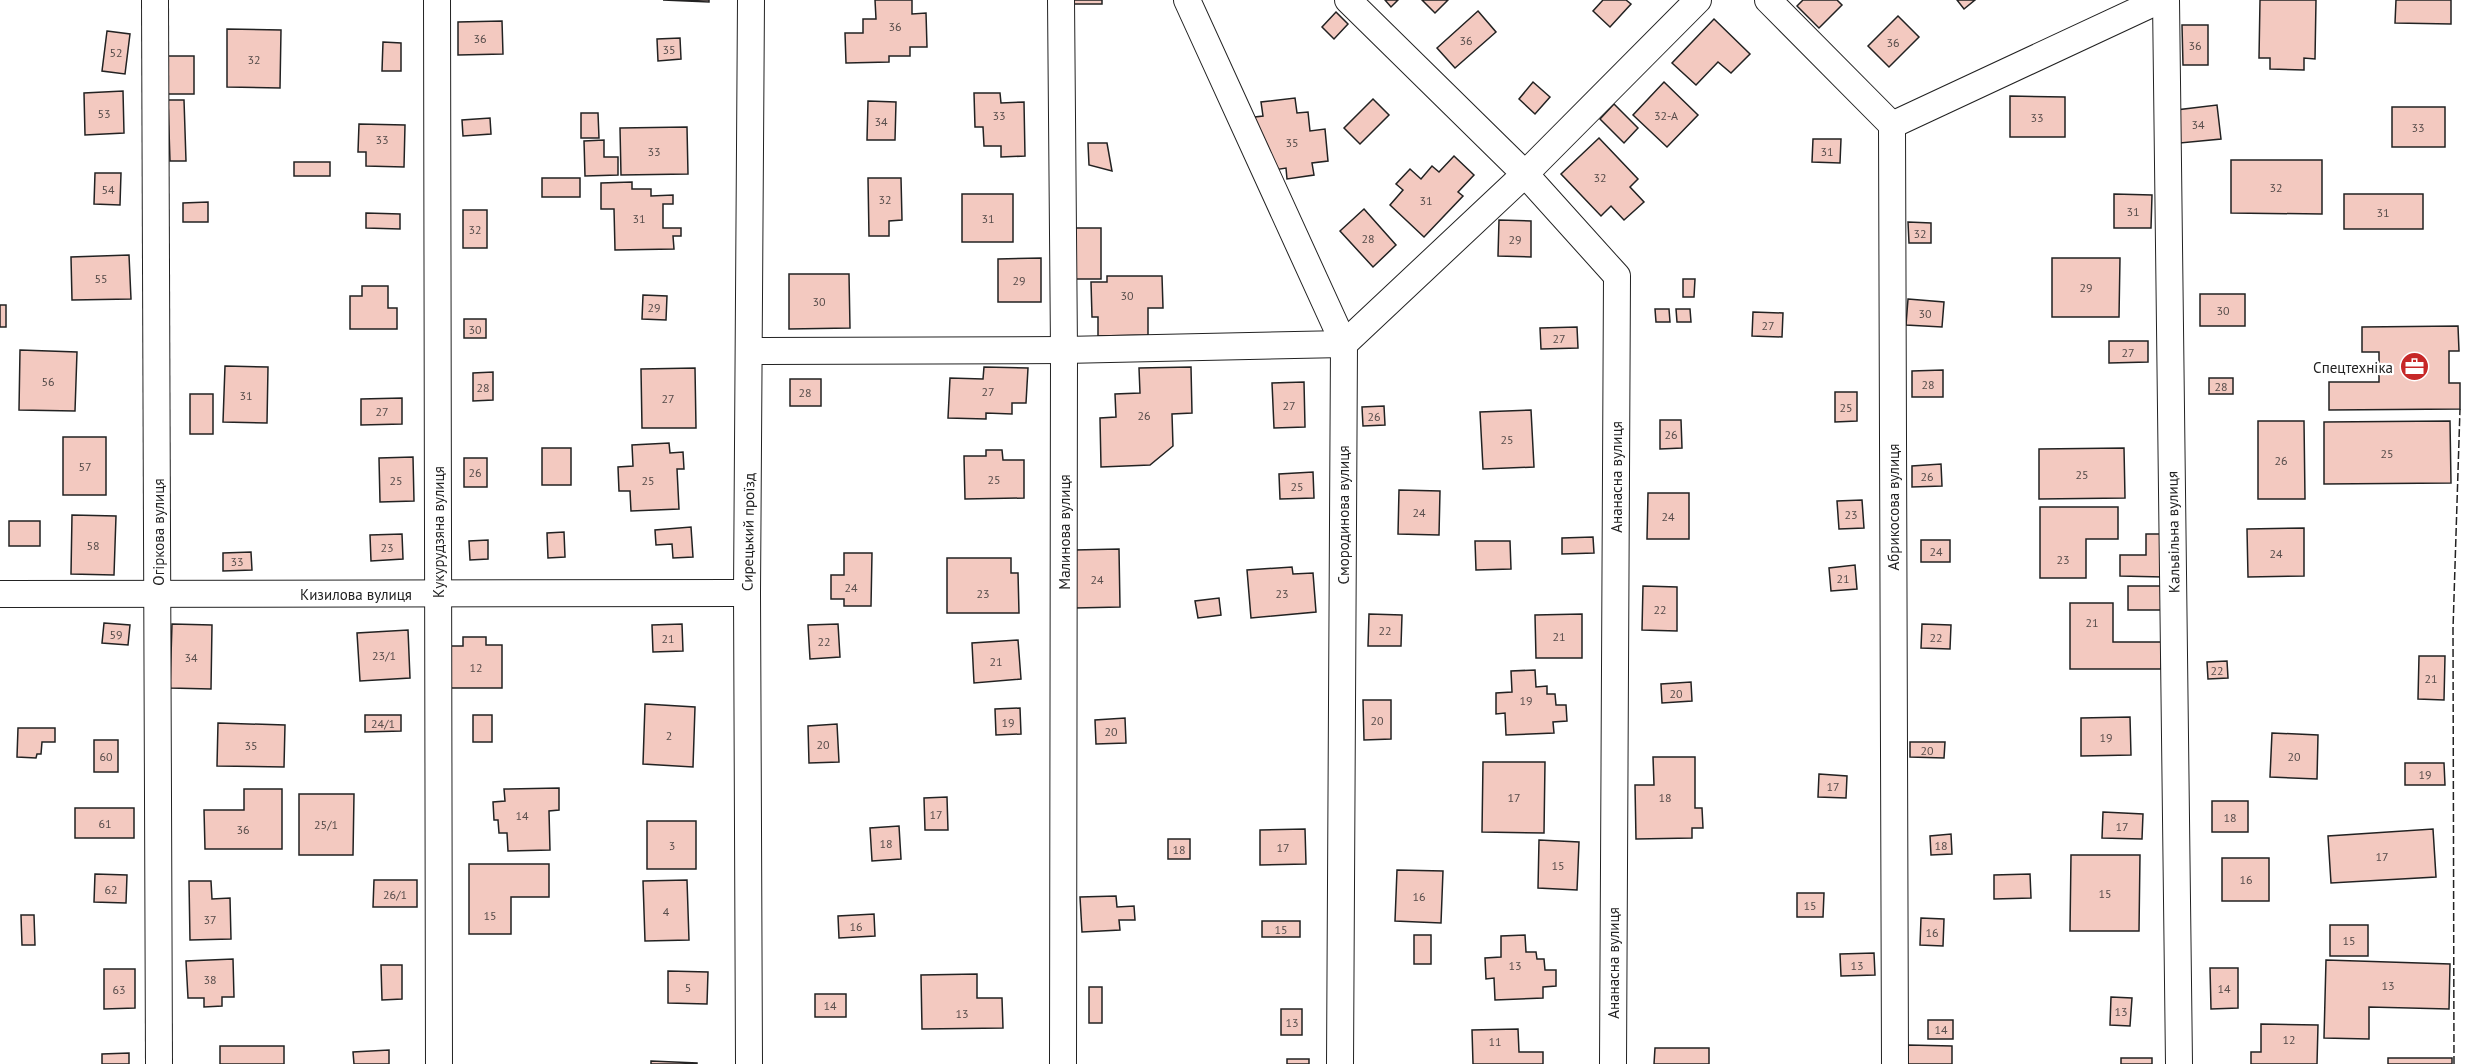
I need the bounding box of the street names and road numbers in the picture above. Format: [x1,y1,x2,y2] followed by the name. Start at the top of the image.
[1607,421,1626,533] street label: Ананасна вулиця
[1884,444,1903,570] street label: Абрикосова вулиця
[1334,445,1353,585] street label: Смородинова вулиця
[429,466,448,598] street label: Кукурудзяна вулиця
[2162,471,2184,593] street label: Кальвільна вулиця
[737,473,759,591] street label: Сирецький проїзд
[1055,474,1074,590] street label: Малинова вулиця
[149,478,168,586] street label: Огіркова вулиця
[300,585,412,604] street label: Кизилова вулиця
[1604,907,1623,1019] street label: Ананасна вулиця

